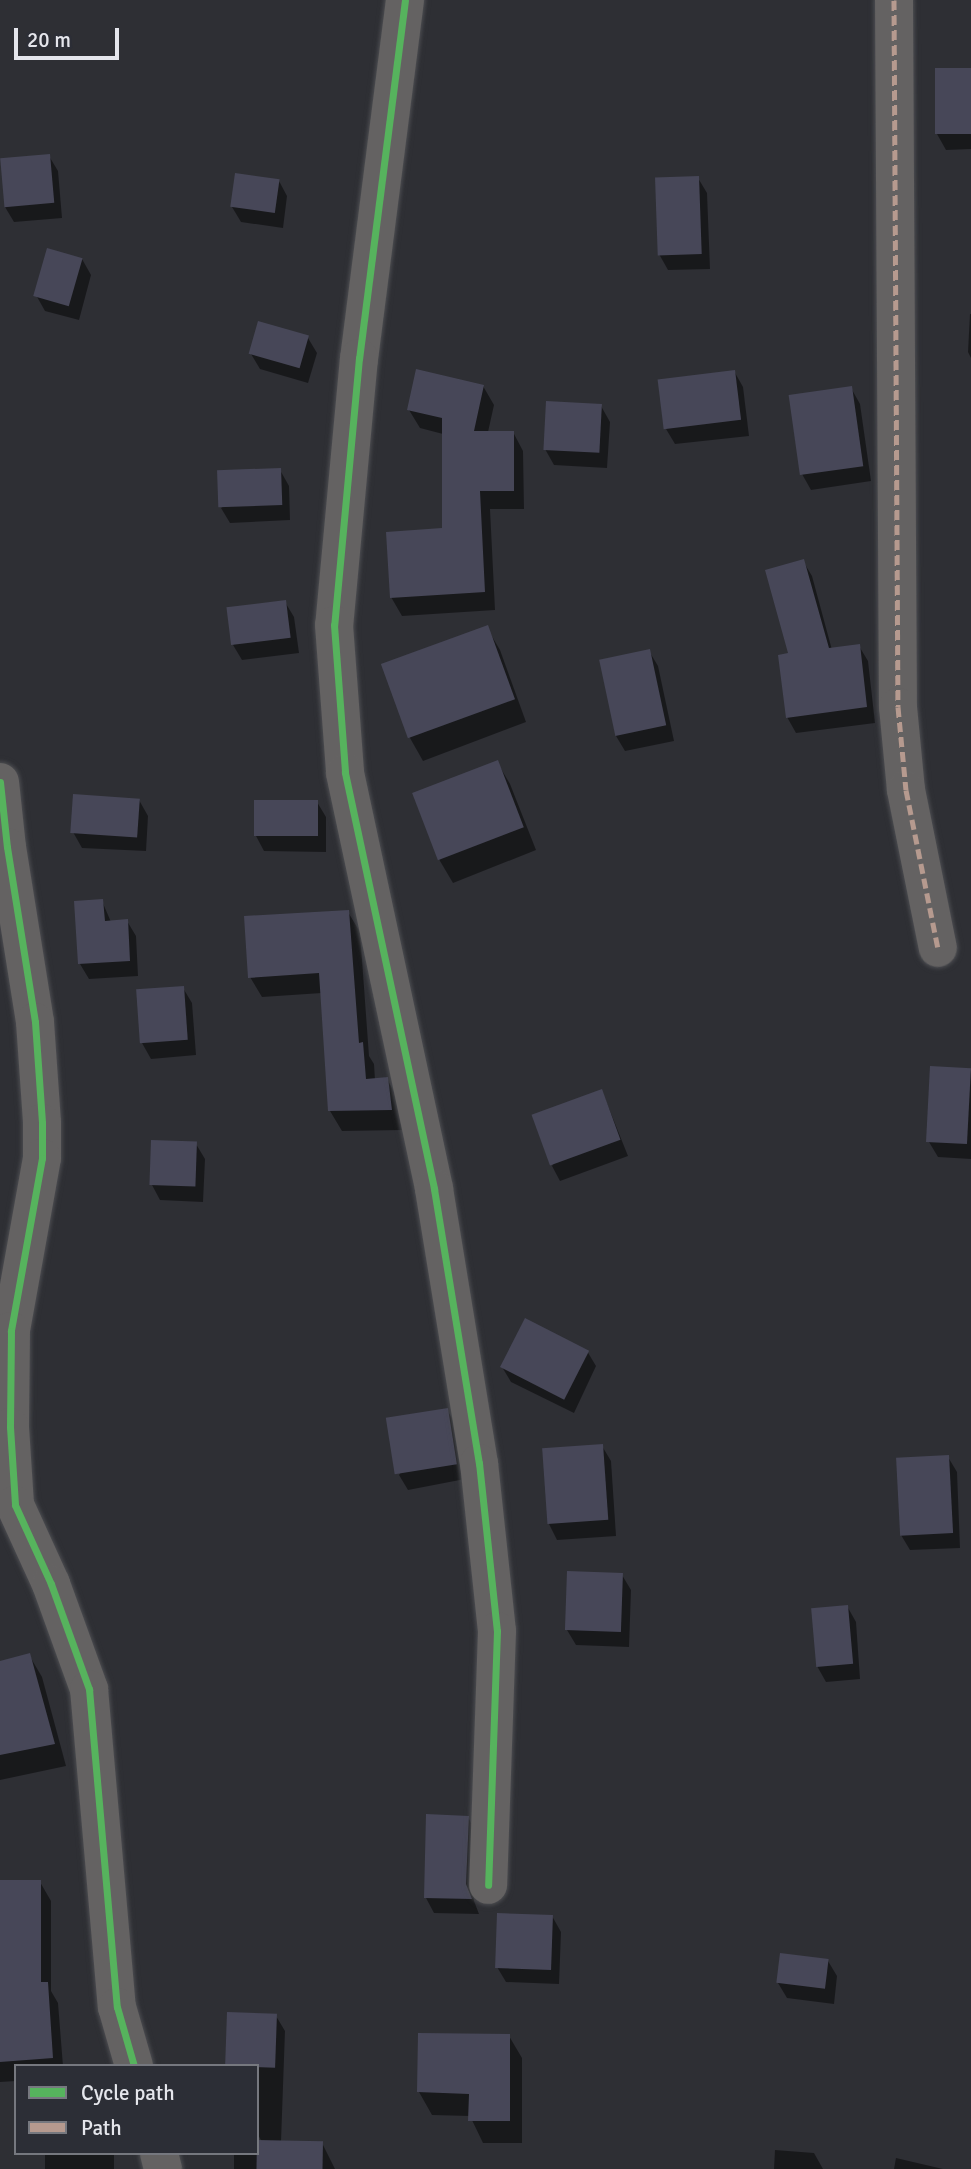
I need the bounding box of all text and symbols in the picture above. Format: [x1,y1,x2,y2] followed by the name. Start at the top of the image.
[18,14,122,58] scale bar
[27,27,71,53] text: 20 m
[14,2064,259,2155] legend
[81,2080,175,2106] text: Cycle path
[81,2115,122,2141] text: Path

